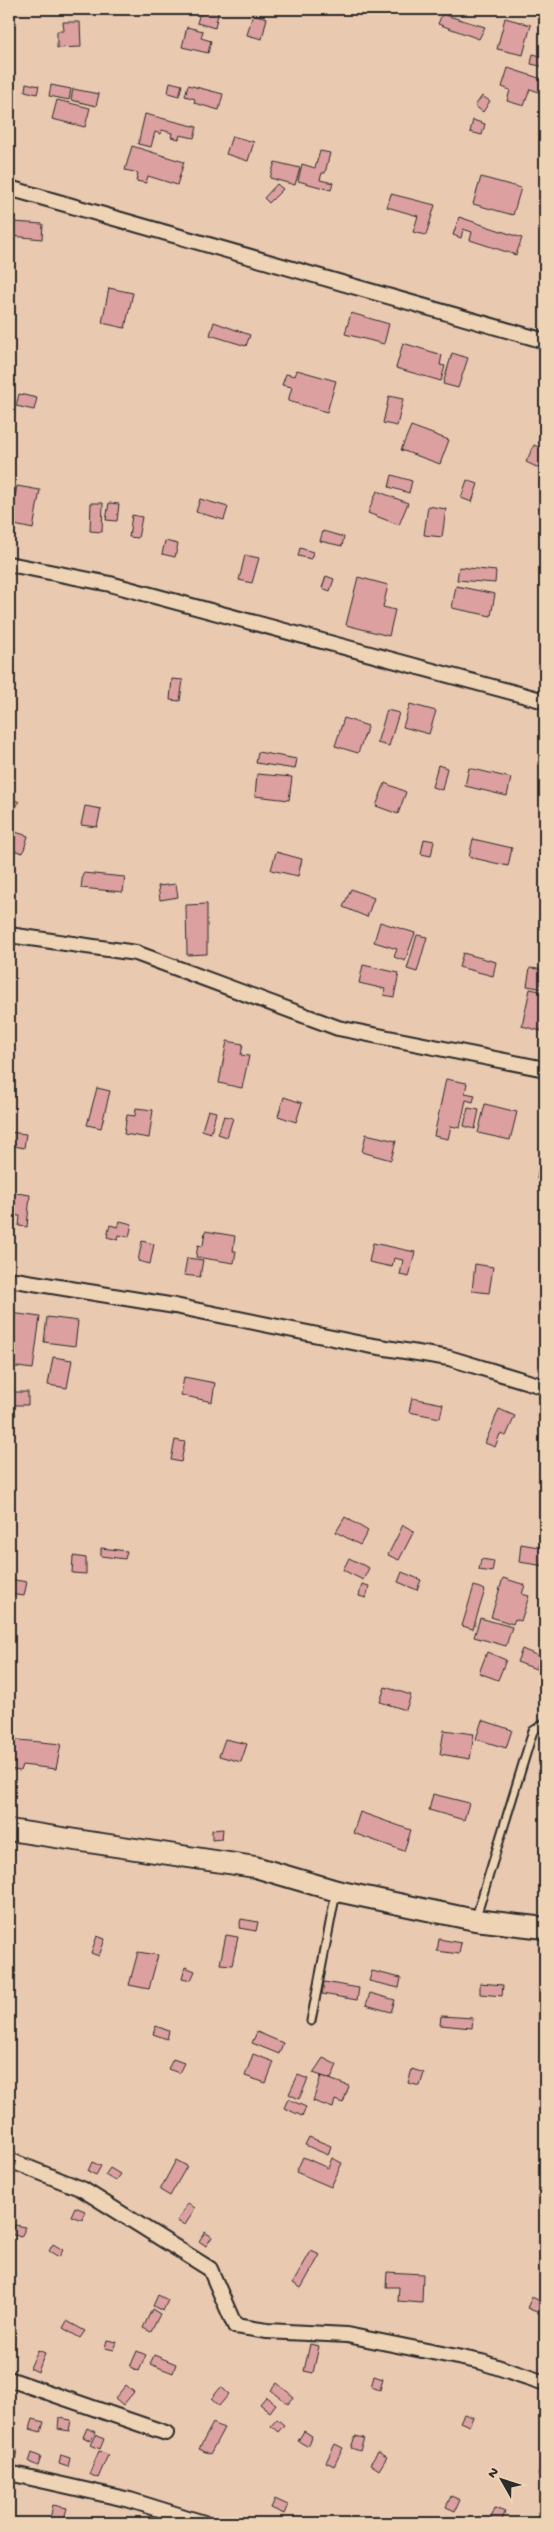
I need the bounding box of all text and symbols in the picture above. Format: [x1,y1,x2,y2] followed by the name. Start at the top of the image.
[476,2454,526,2504] north arrow
[484,2464,503,2482] text: N

